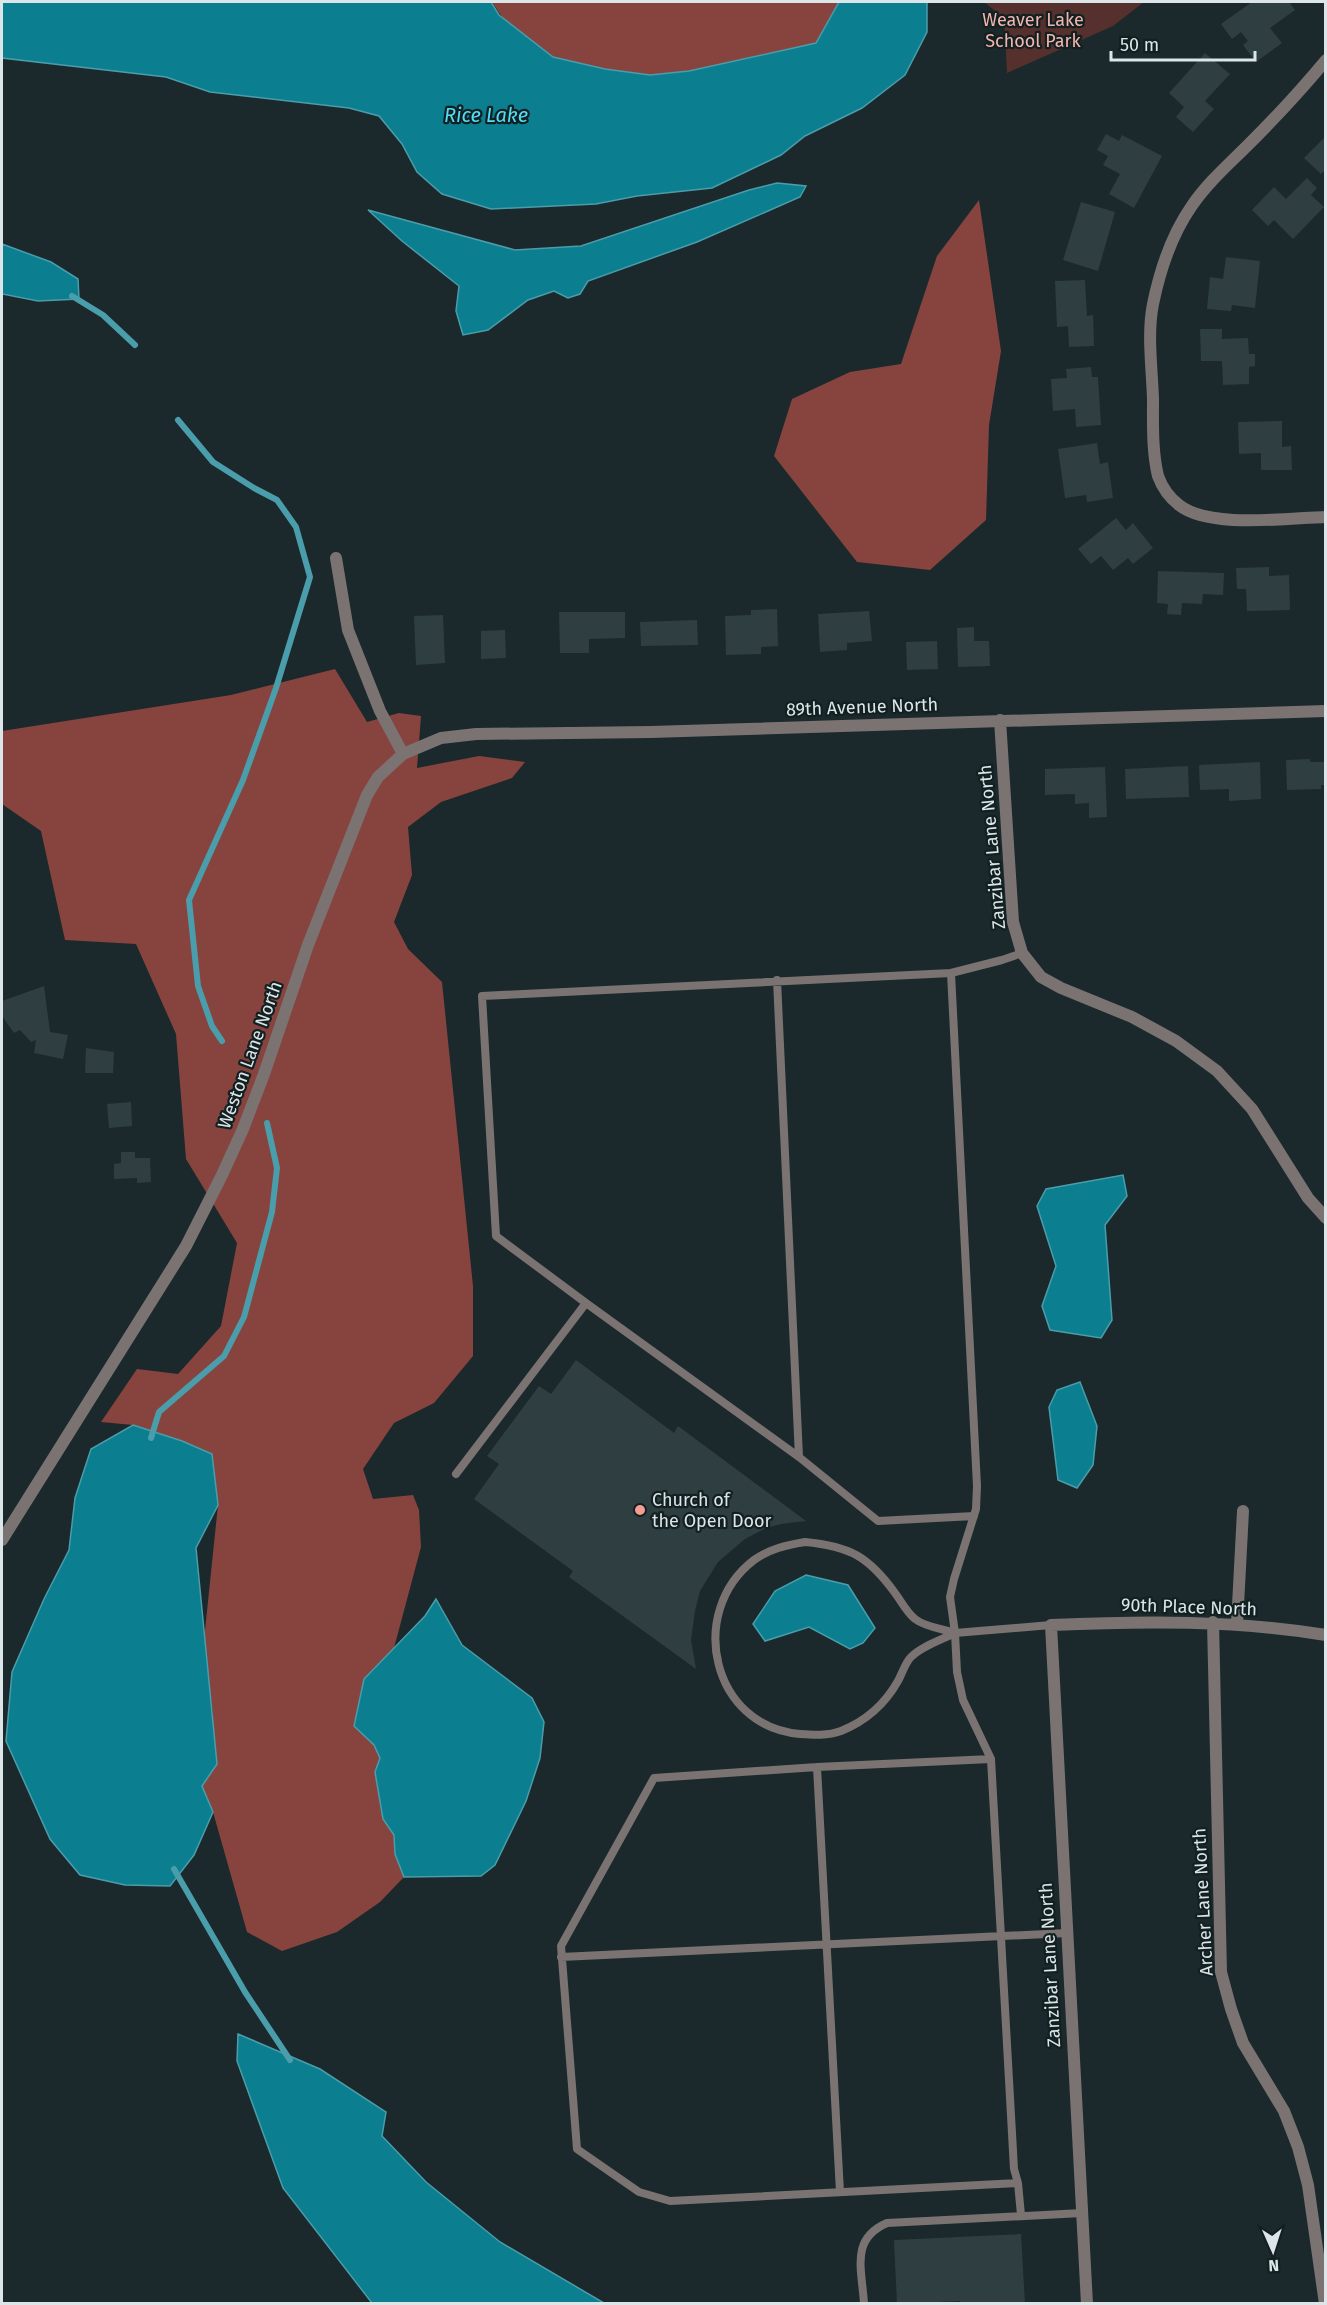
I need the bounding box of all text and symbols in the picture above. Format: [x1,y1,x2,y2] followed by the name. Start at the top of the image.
[982,9,1084,52] park label: Weaver Lake School Park
[1111,24,1255,62] scale bar
[1120,34,1159,56] text: 50 m
[444,103,528,127] water label: Rice Lake
[786,693,938,721] street label: 89th Avenue North
[974,764,1010,930] street label: Zanzibar Lane North
[213,978,287,1132] street label: Weston Lane North
[652,1489,772,1532] place label: Church of the Open Door
[633,1503,647,1517] marker: Church of the Open Door
[1121,1594,1257,1620] street label: 90th Place North
[1188,1828,1218,1976] street label: Archer Lane North
[1035,1882,1065,2048] street label: Zanzibar Lane North
[1243,2221,1303,2281] north arrow
[1268,2256,1280,2275] text: N

